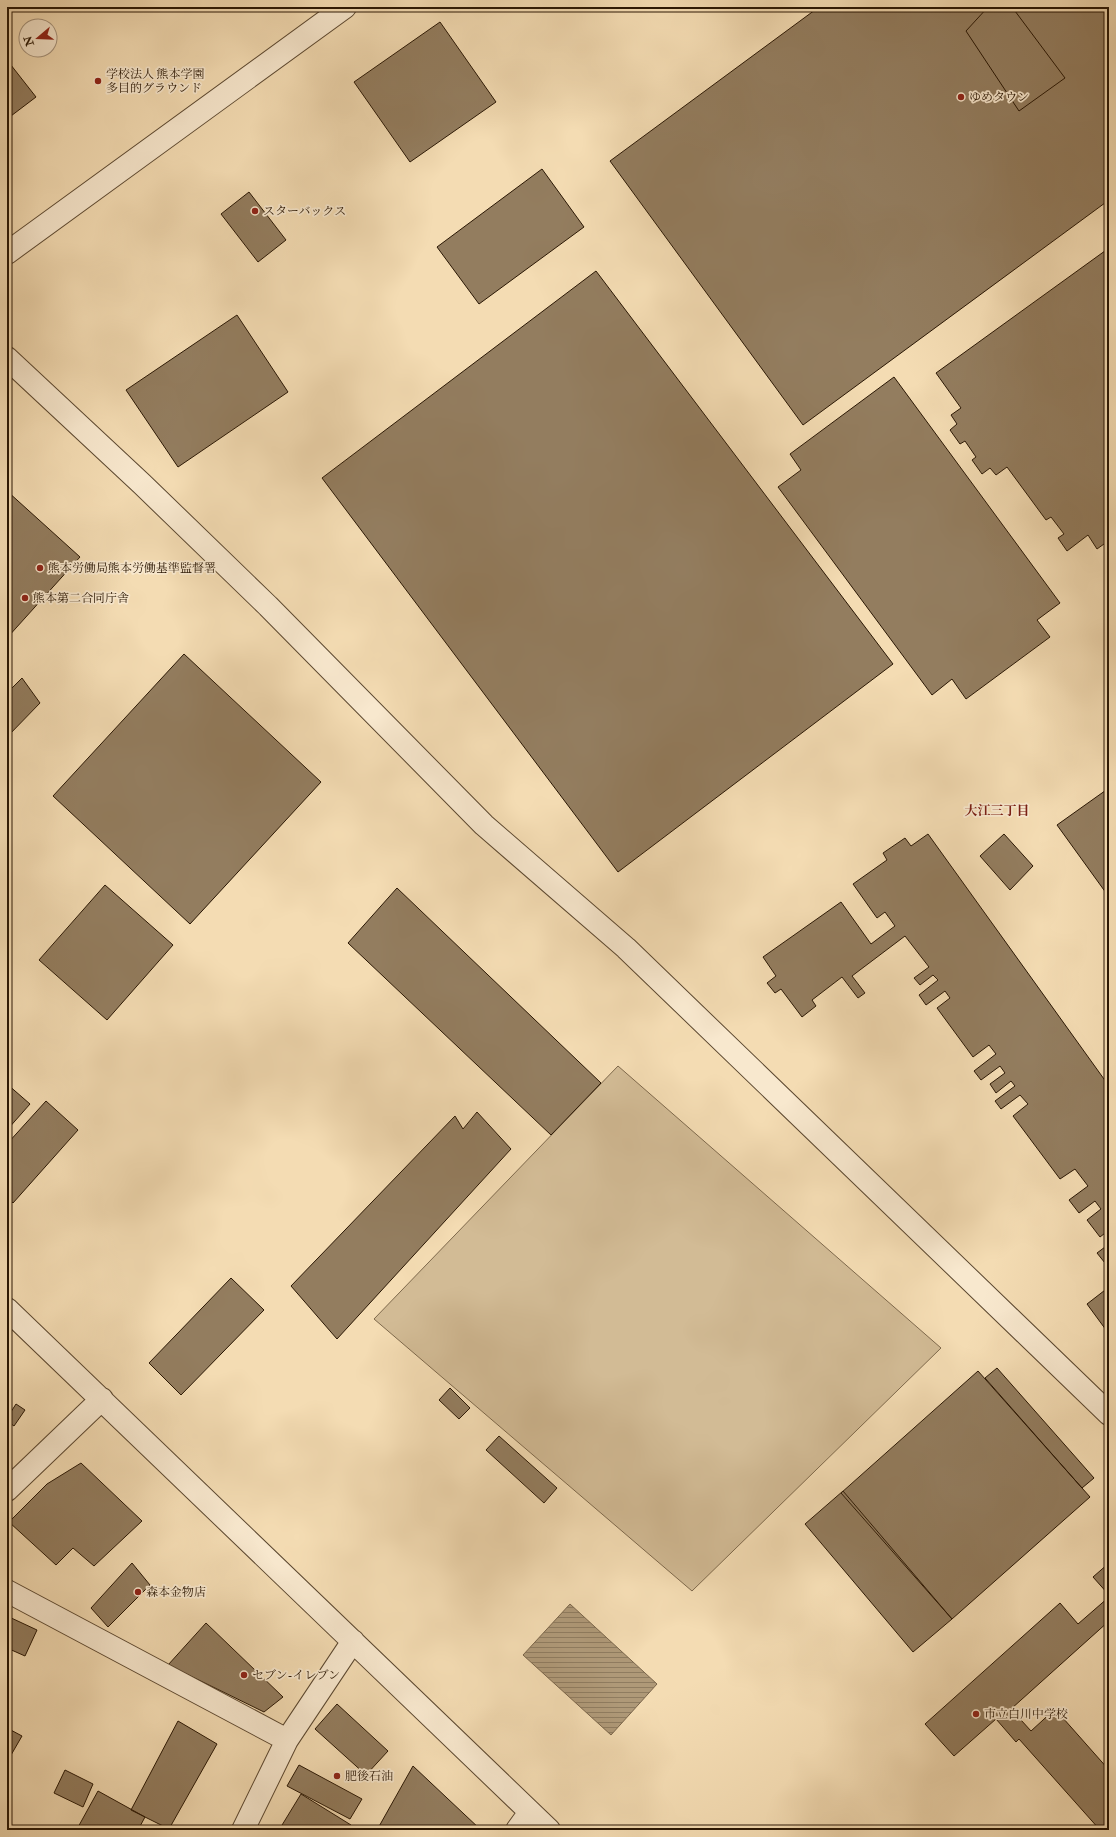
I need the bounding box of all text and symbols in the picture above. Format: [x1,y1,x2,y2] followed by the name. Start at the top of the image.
[18,18,58,58] north arrow
[21,33,37,49] text: N
[106,67,205,96] place label: 学校法人 熊本学園 多目的グラウンド
[93,76,103,86] marker: 学校法人 熊本学園 多目的グラウンド
[969,90,1029,105] place label: ゆめタウン
[956,92,966,102] marker: ゆめタウン
[263,204,346,219] place label: スターバックス
[250,206,260,216] marker: スターバックス
[48,561,216,576] place label: 熊本労働局熊本労働基準監督署
[35,563,45,573] marker: 熊本労働局熊本労働基準監督署
[33,591,129,606] place label: 熊本第二合同庁舎
[20,593,30,603] marker: 熊本第二合同庁舎
[964,803,1030,819] district label: 大江三丁目
[146,1585,206,1600] place label: 森本金物店
[133,1587,143,1597] marker: 森本金物店
[252,1668,340,1683] place label: セブン-イレブン
[239,1670,249,1680] marker: セブン-イレブン
[984,1707,1068,1722] place label: 市立白川中学校
[971,1709,981,1719] marker: 市立白川中学校
[345,1769,393,1784] place label: 肥後石油
[332,1771,342,1781] marker: 肥後石油

